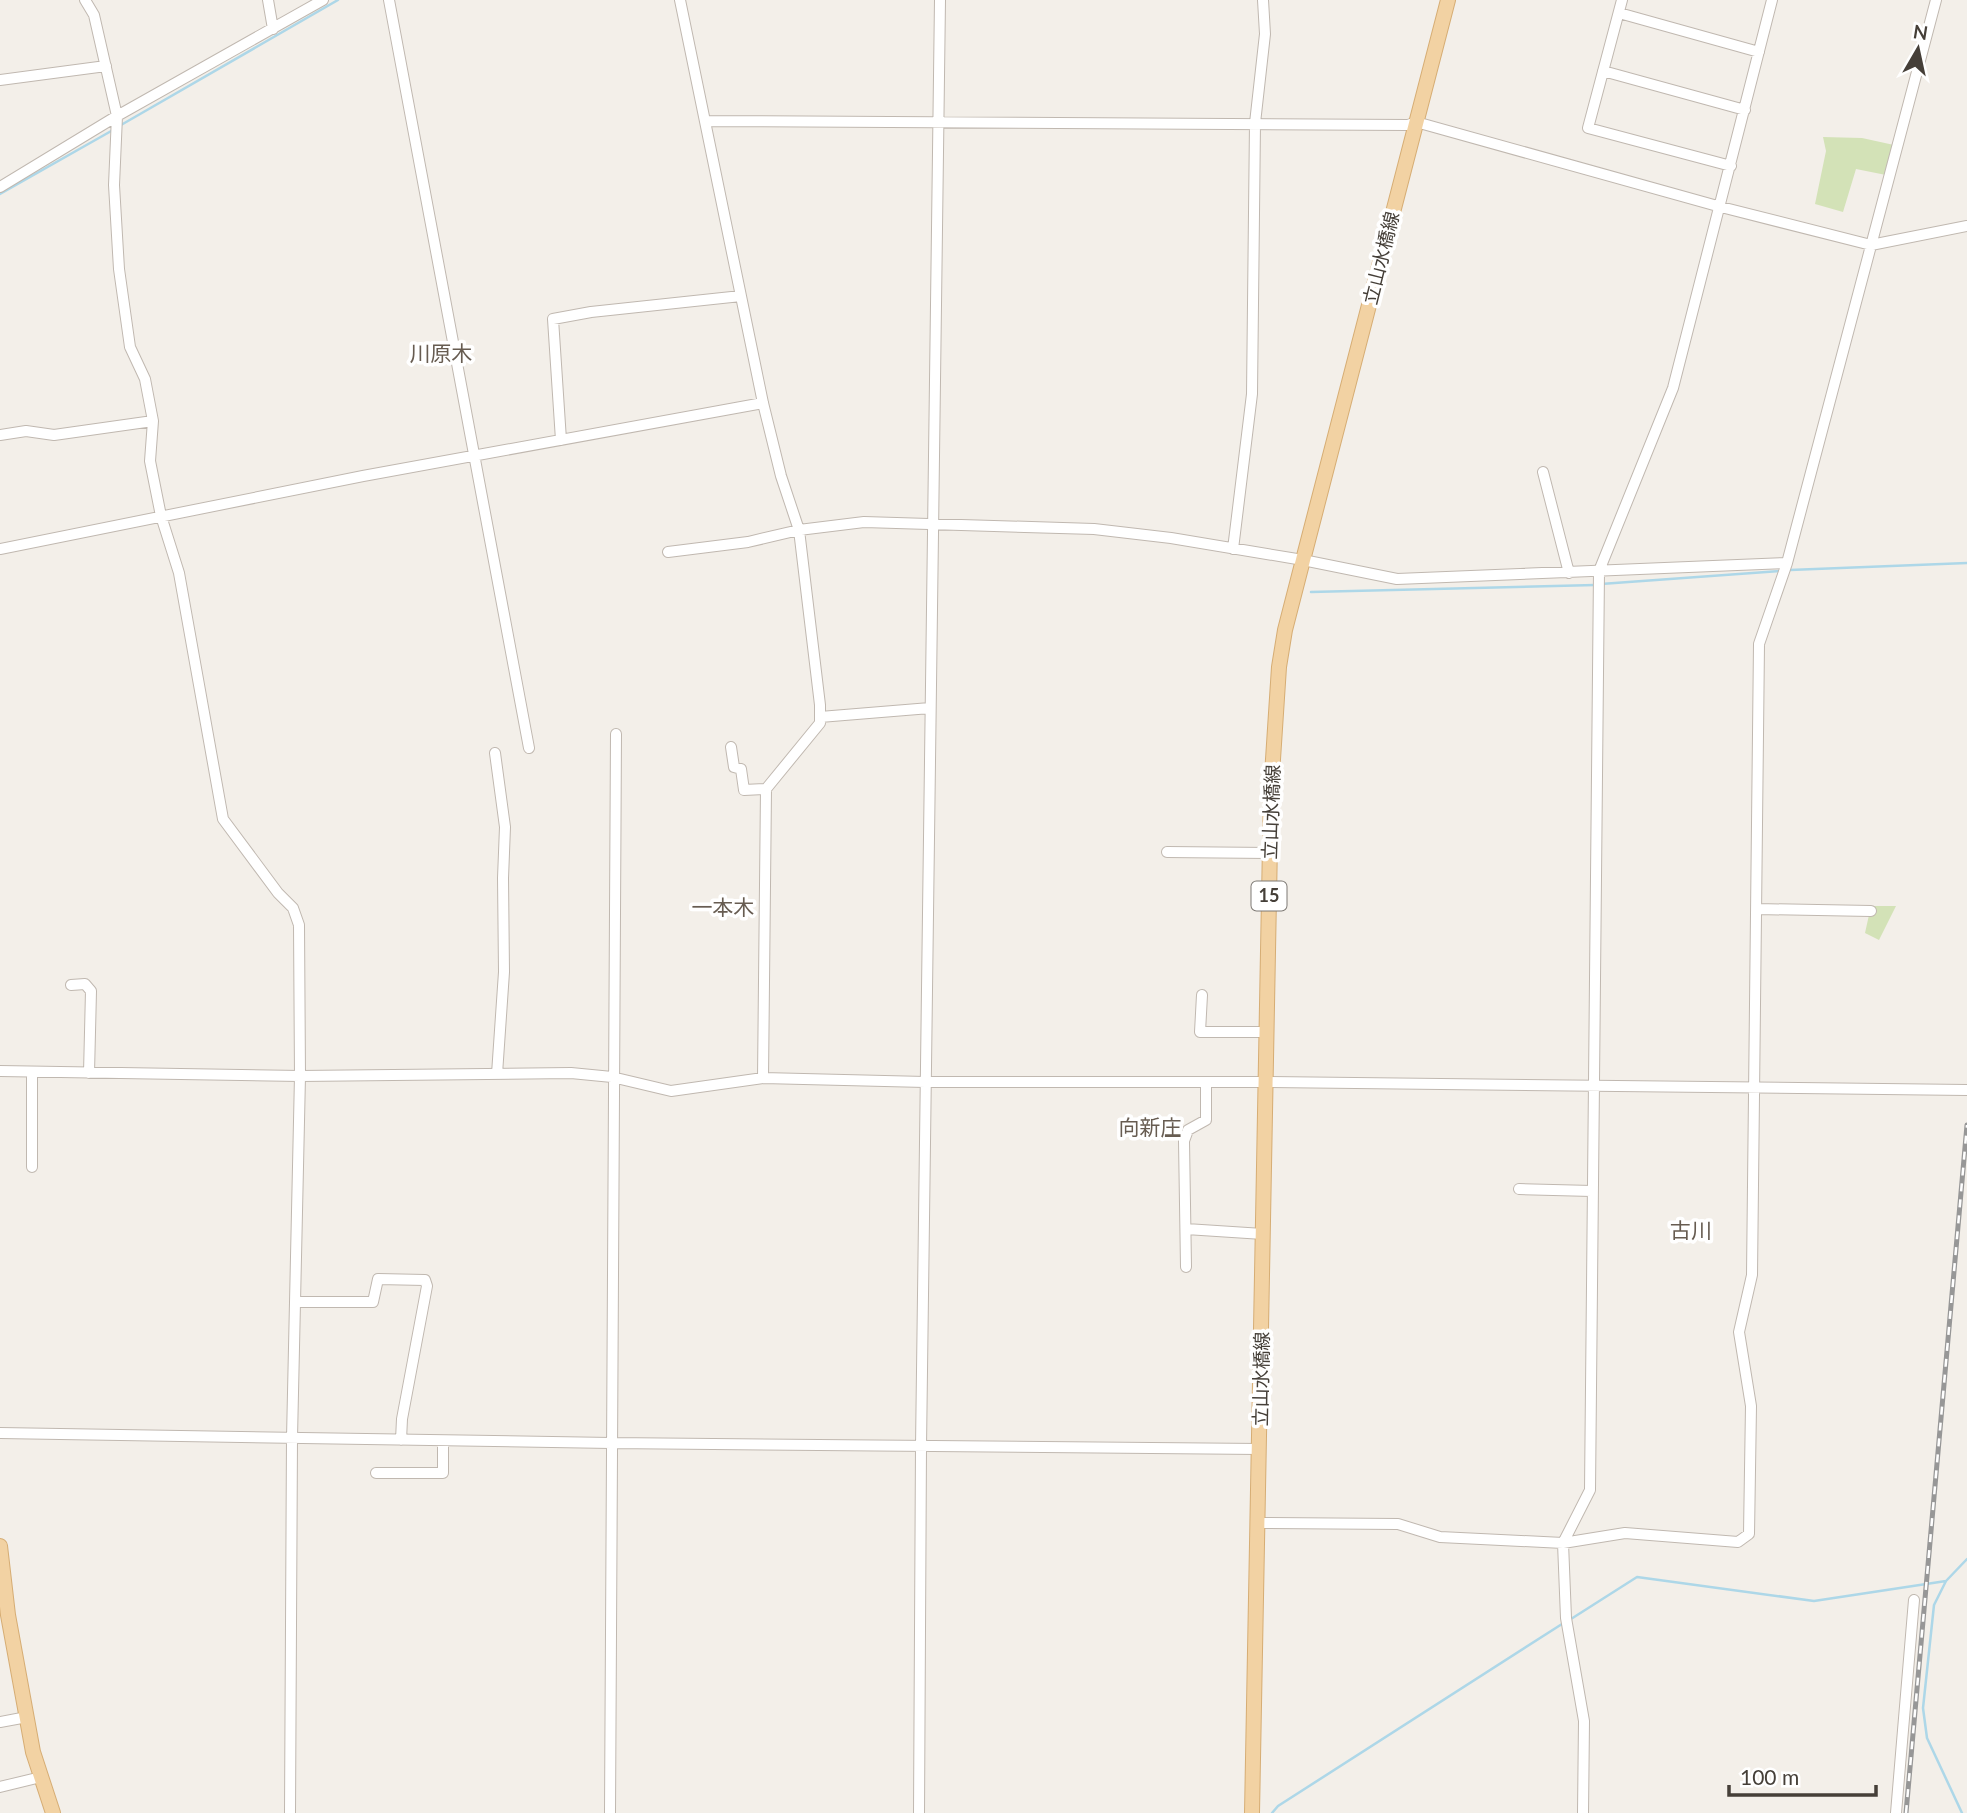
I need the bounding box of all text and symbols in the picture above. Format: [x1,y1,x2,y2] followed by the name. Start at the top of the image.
[1883,14,1953,84] north arrow
[1912,19,1930,44] text: N
[1358,209,1403,307] street label: 立山水橋線
[410,340,473,365] district label: 川原木
[1257,764,1284,860] street label: 立山水橋線
[1252,882,1286,911] road number: 15
[692,894,755,919] district label: 一本木
[1119,1114,1182,1139] district label: 向新庄
[1670,1217,1712,1242] district label: 古川
[1248,1331,1273,1427] street label: 立山水橋線
[1729,1754,1876,1798] scale bar
[1740,1764,1799,1789] text: 100 m

